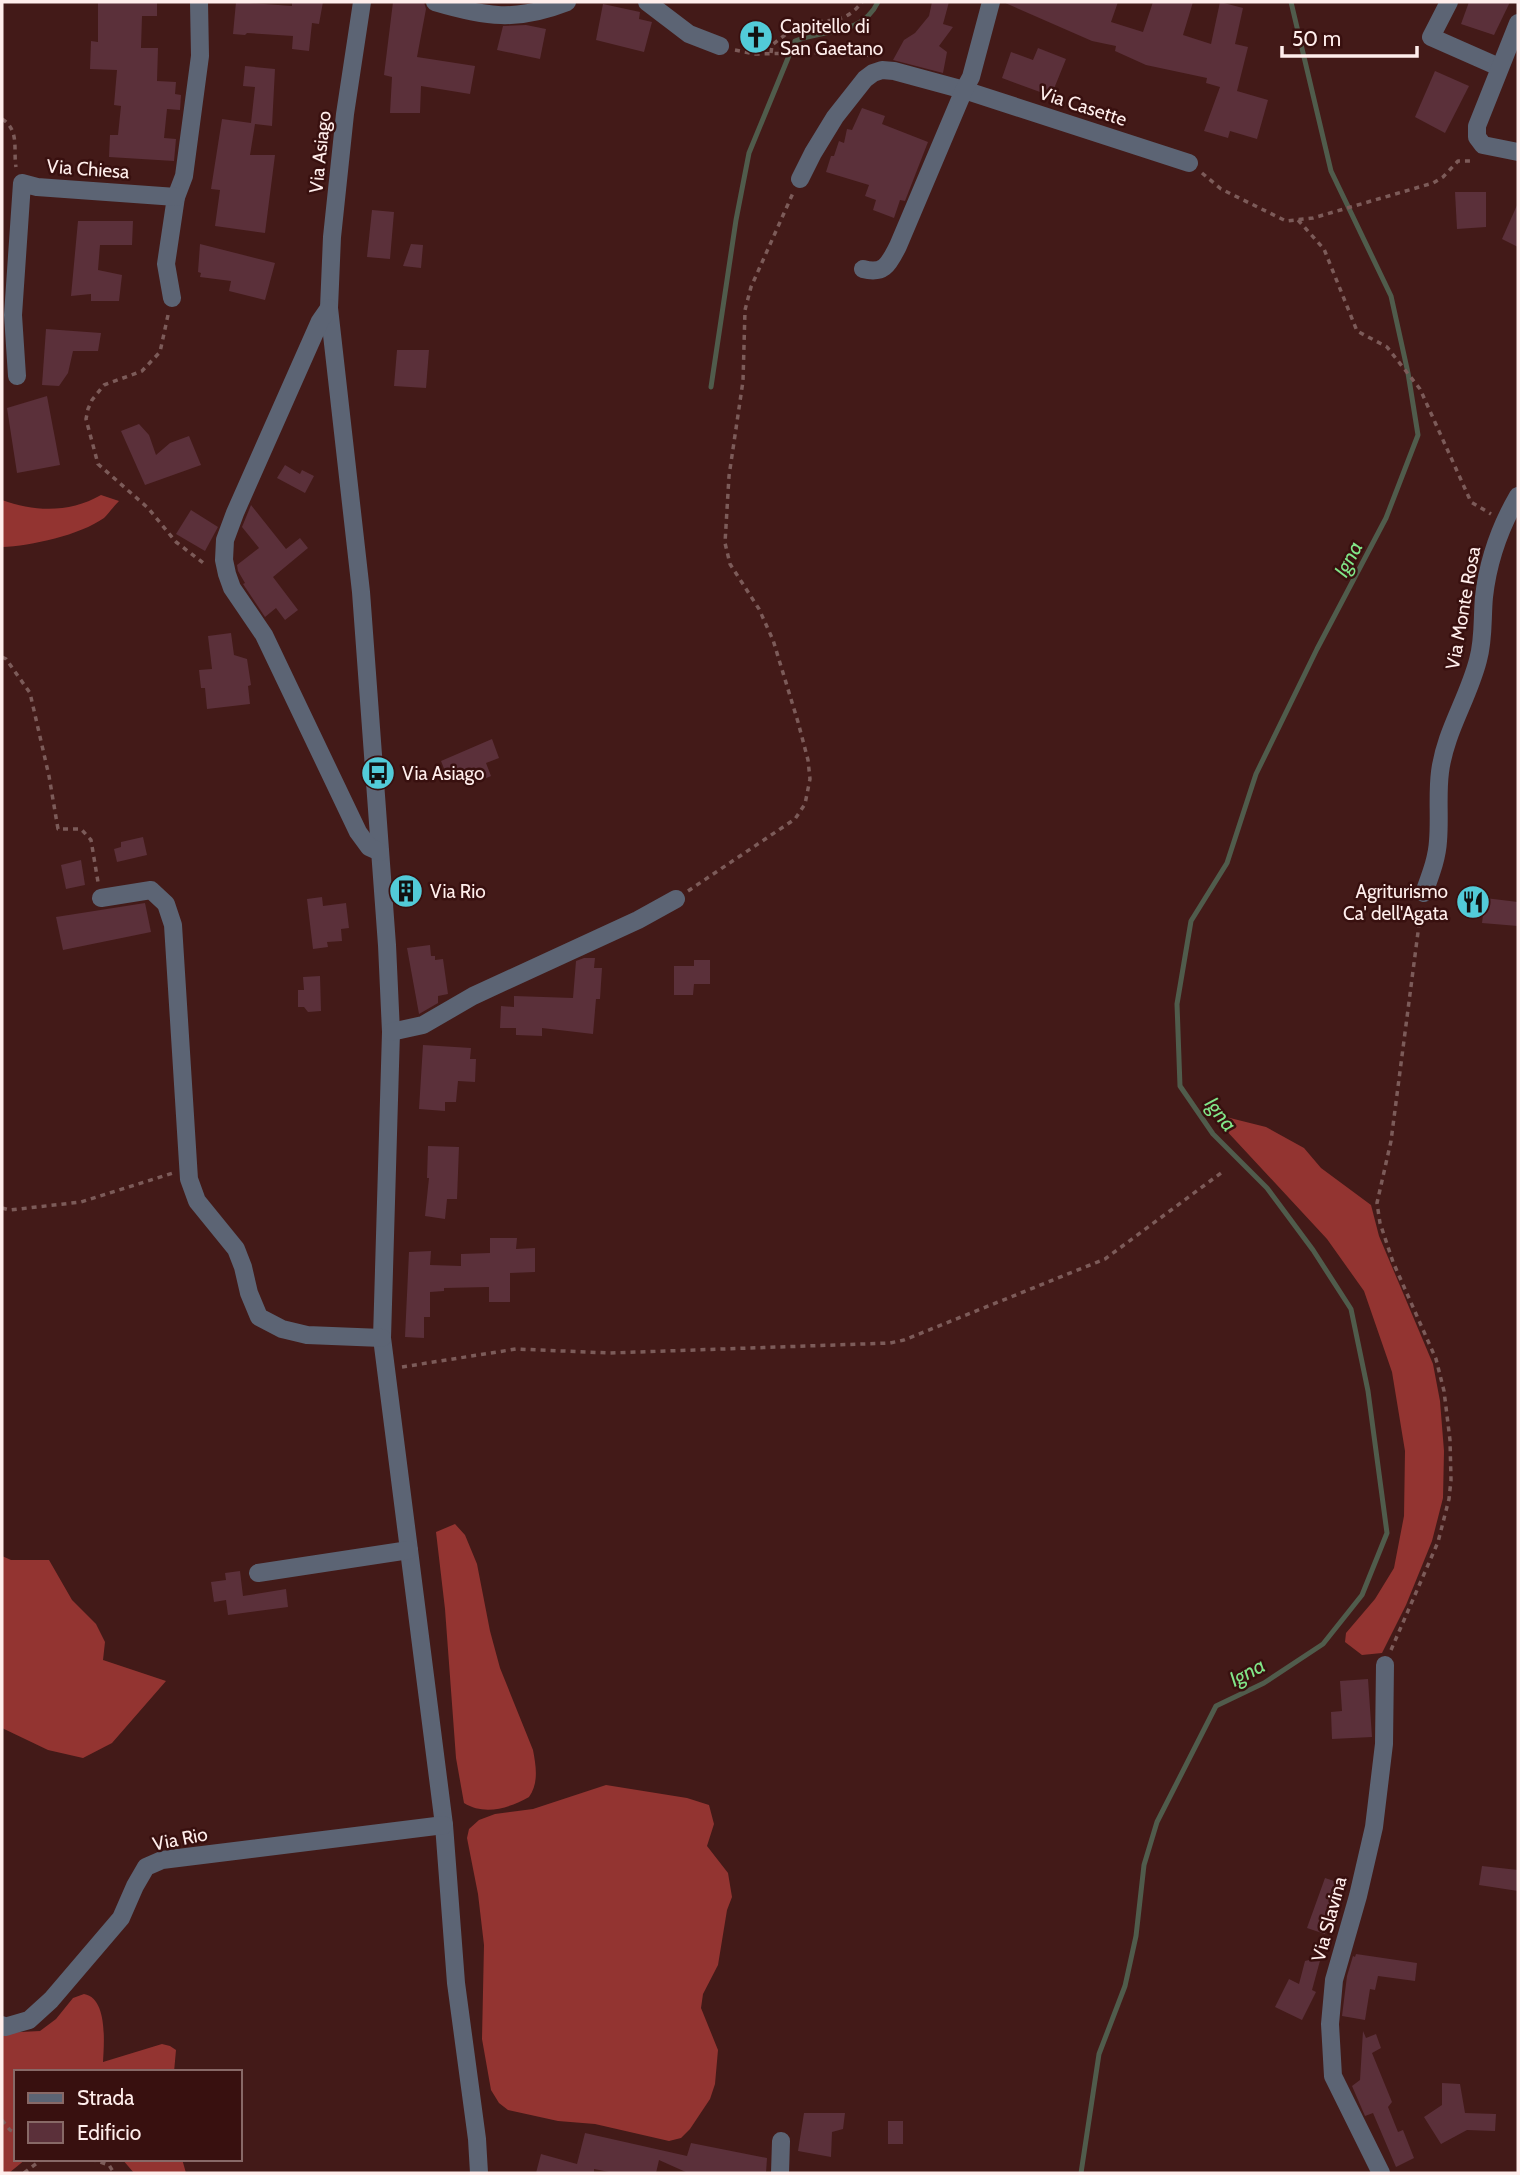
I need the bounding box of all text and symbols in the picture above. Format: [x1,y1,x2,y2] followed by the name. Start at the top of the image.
[1282,14,1417,58] scale bar
[780,15,883,60] place label: Capitello di San Gaetano
[737,18,775,56] church icon: Capitello di San Gaetano
[1292,26,1341,51] text: 50 m
[1036,81,1130,131] street label: Via Casette
[304,110,336,194] street label: Via Asiago
[46,155,130,183] street label: Via Chiesa
[1328,537,1368,581] water label: Igna
[1441,545,1485,671] street label: Via Monte Rosa
[359,754,397,792] bus stop icon: Via Asiago
[402,762,484,785] place label: Via Asiago
[387,872,425,910] building icon: Via Rio
[430,880,486,903] place label: Via Rio
[1343,880,1448,925] place label: Agriturismo Ca' dell'Agata
[1454,883,1492,921] restaurant icon: Agriturismo Ca' dell'Agata
[1200,1092,1242,1136] water label: Igna
[1225,1652,1269,1692] water label: Igna
[150,1822,210,1856] street label: Via Rio
[1307,1874,1351,1964] street label: Via Slavina
[14,2070,242,2161] legend
[77,2085,134,2110] text: Strada
[77,2120,141,2145] text: Edificio

